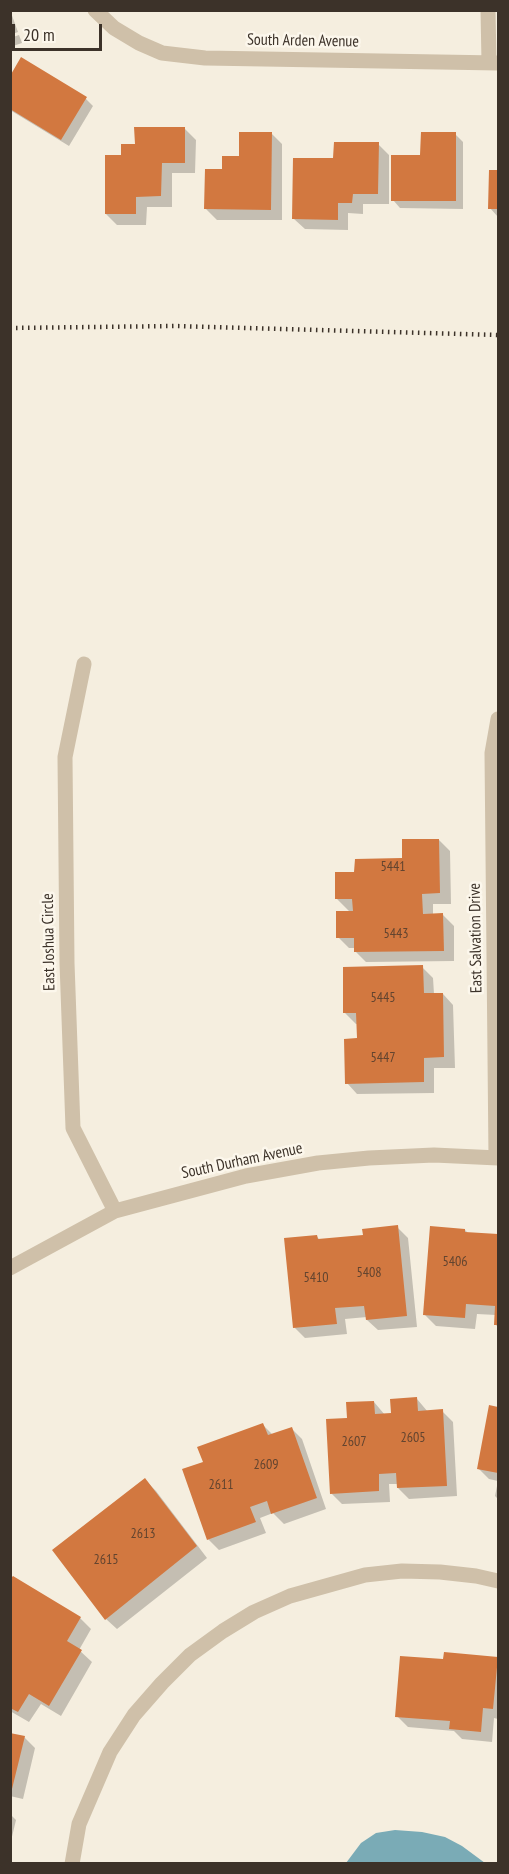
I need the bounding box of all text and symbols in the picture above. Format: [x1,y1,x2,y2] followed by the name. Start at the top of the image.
[15,12,105,50] scale bar
[23,23,55,46] text: 20 m
[247,30,359,52] street label: South Arden Avenue
[380,859,406,875] house number: 5441
[465,883,487,993] street label: East Salvation Drive
[39,893,59,991] street label: East Joshua Circle
[383,926,409,942] house number: 5443
[370,990,396,1006] house number: 5445
[370,1050,396,1066] house number: 5447
[180,1139,304,1183] street label: South Durham Avenue
[442,1254,468,1270] house number: 5406
[356,1265,382,1281] house number: 5408
[303,1270,329,1286] house number: 5410
[400,1430,426,1446] house number: 2605
[341,1434,367,1450] house number: 2607
[253,1457,279,1473] house number: 2609
[208,1477,234,1493] house number: 2611
[130,1526,156,1542] house number: 2613
[93,1552,119,1568] house number: 2615

